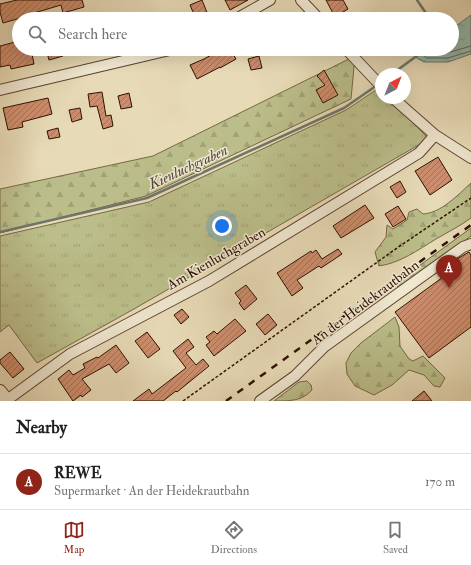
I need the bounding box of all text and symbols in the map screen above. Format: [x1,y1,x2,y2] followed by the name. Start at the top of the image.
[12,12,459,56] search box
[26,23,48,45] icon: search
[58,25,127,44] text: Search here
[375,68,411,104] north arrow
[145,141,231,194] water label: Kienluchgraben
[212,216,232,236] your location
[163,223,268,294] street label: Am Kienluchgraben
[436,255,462,288] pin: A
[307,256,422,349] street label: An der Heidekrautbahn
[16,417,67,438] text: Nearby
[54,464,102,483] text: REWE
[25,474,33,490] text: A
[425,474,455,490] text: 170 m
[54,483,250,499] text: Supermarket · An der Heidekrautbahn
[63,519,85,556] tab: Map
[211,519,257,556] tab: Directions
[383,519,408,556] tab: Saved

